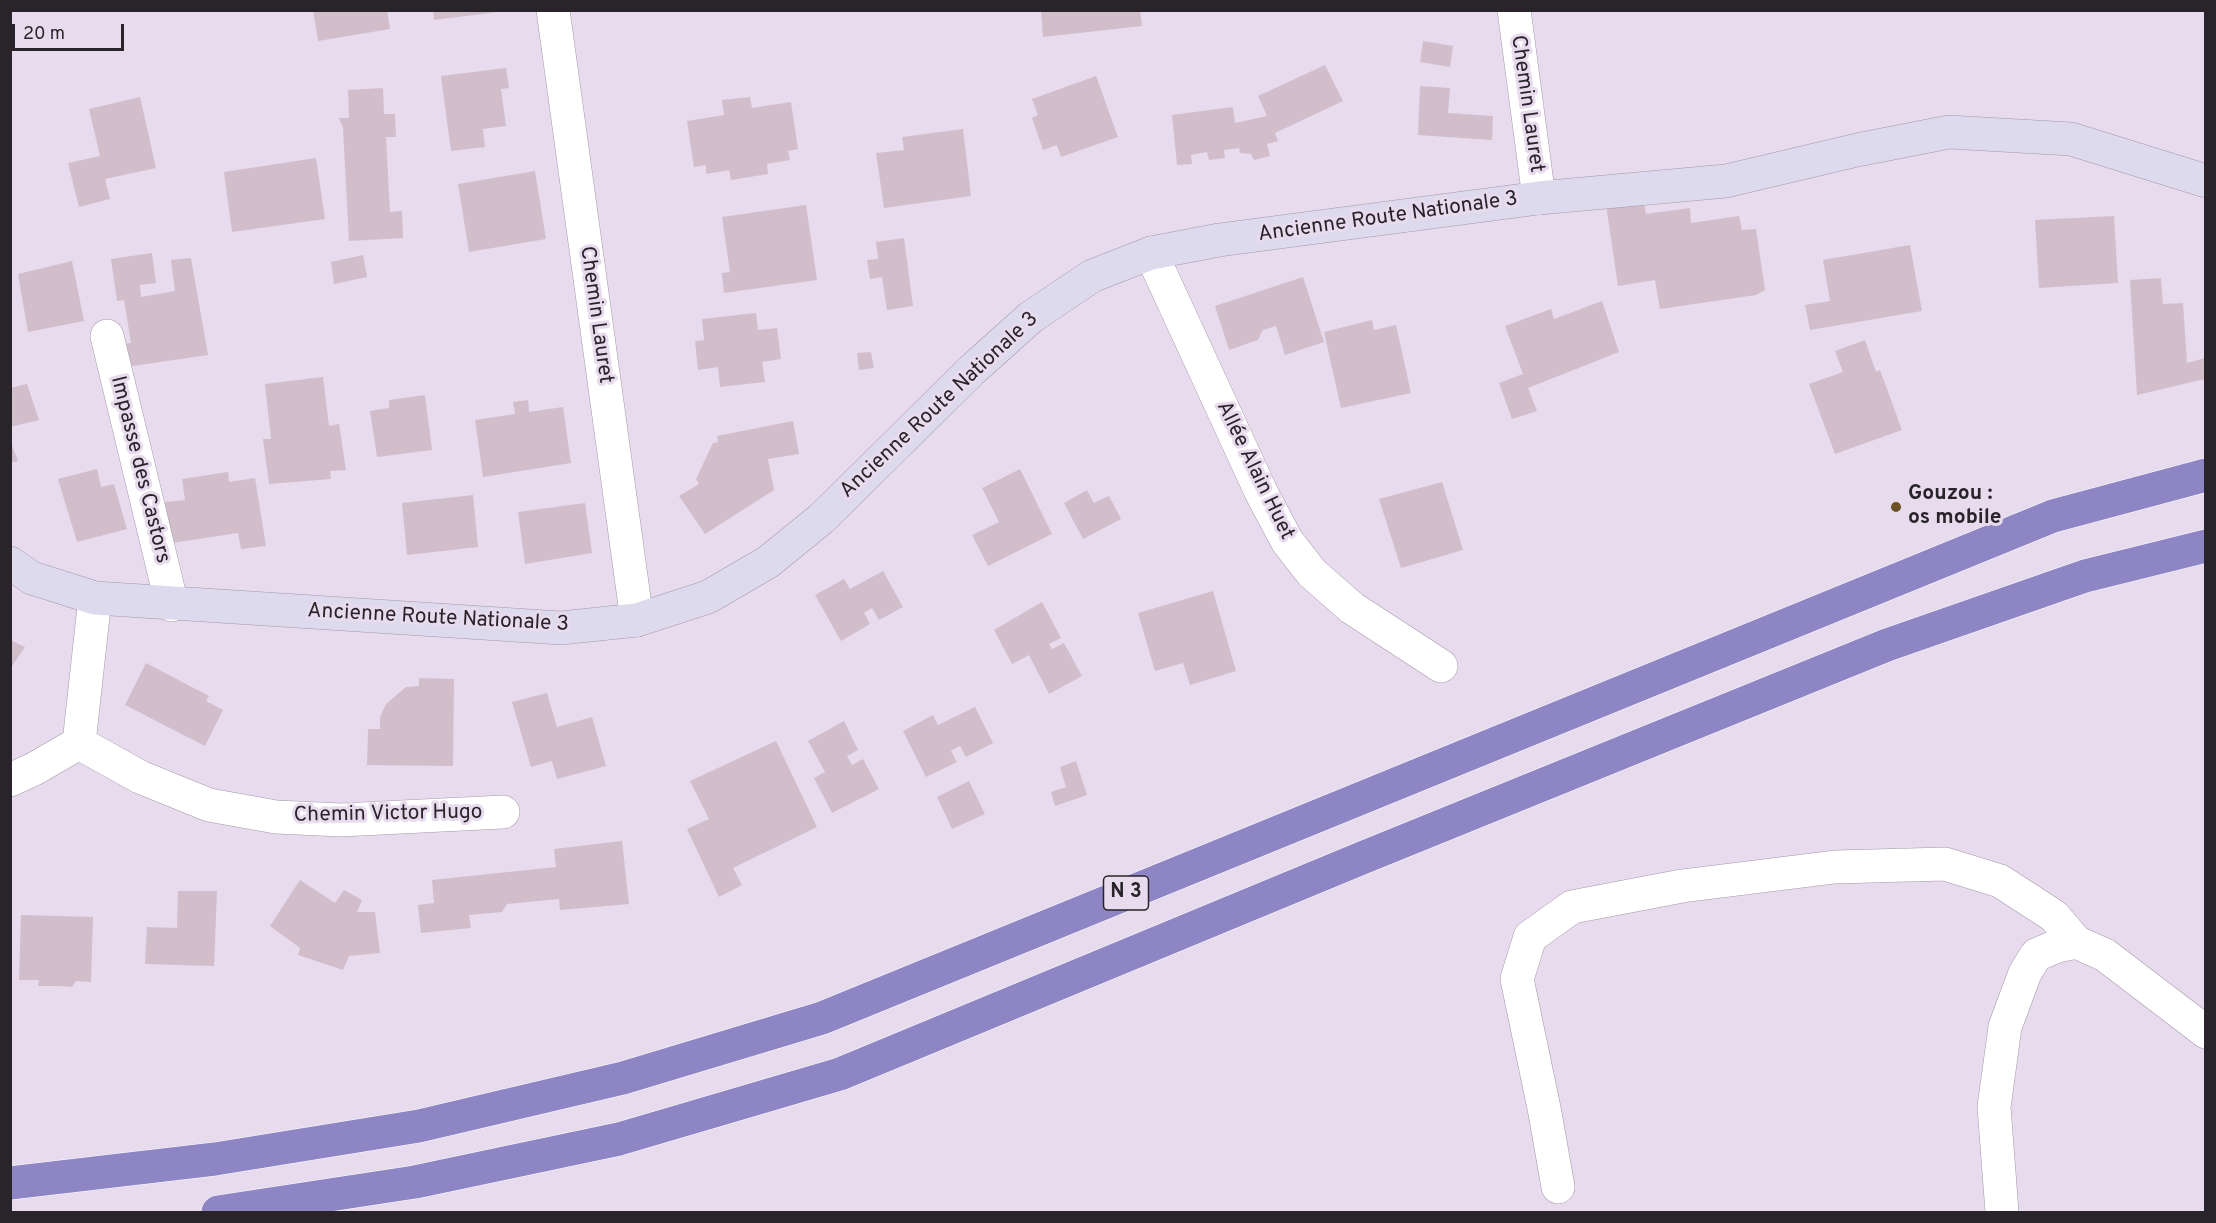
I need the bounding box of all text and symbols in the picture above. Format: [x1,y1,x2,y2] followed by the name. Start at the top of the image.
[15,12,128,50] scale bar
[23,23,65,46] text: 20 m
[1504,34,1548,174] street label: Chemin Lauret
[1257,187,1519,249] street label: Ancienne Route Nationale 3
[573,245,617,385] street label: Chemin Lauret
[836,307,1044,505] street label: Ancienne Route Nationale 3
[104,374,174,566] street label: Impasse des Castors
[1210,398,1298,544] street label: Allée Alain Huet
[1908,482,2002,532] place label: Gouzou : os mobile
[1889,500,1903,514] marker: Gouzou : os mobile
[307,600,569,638] street label: Ancienne Route Nationale 3
[293,801,483,829] street label: Chemin Victor Hugo
[1104,876,1148,910] road number: N 3

